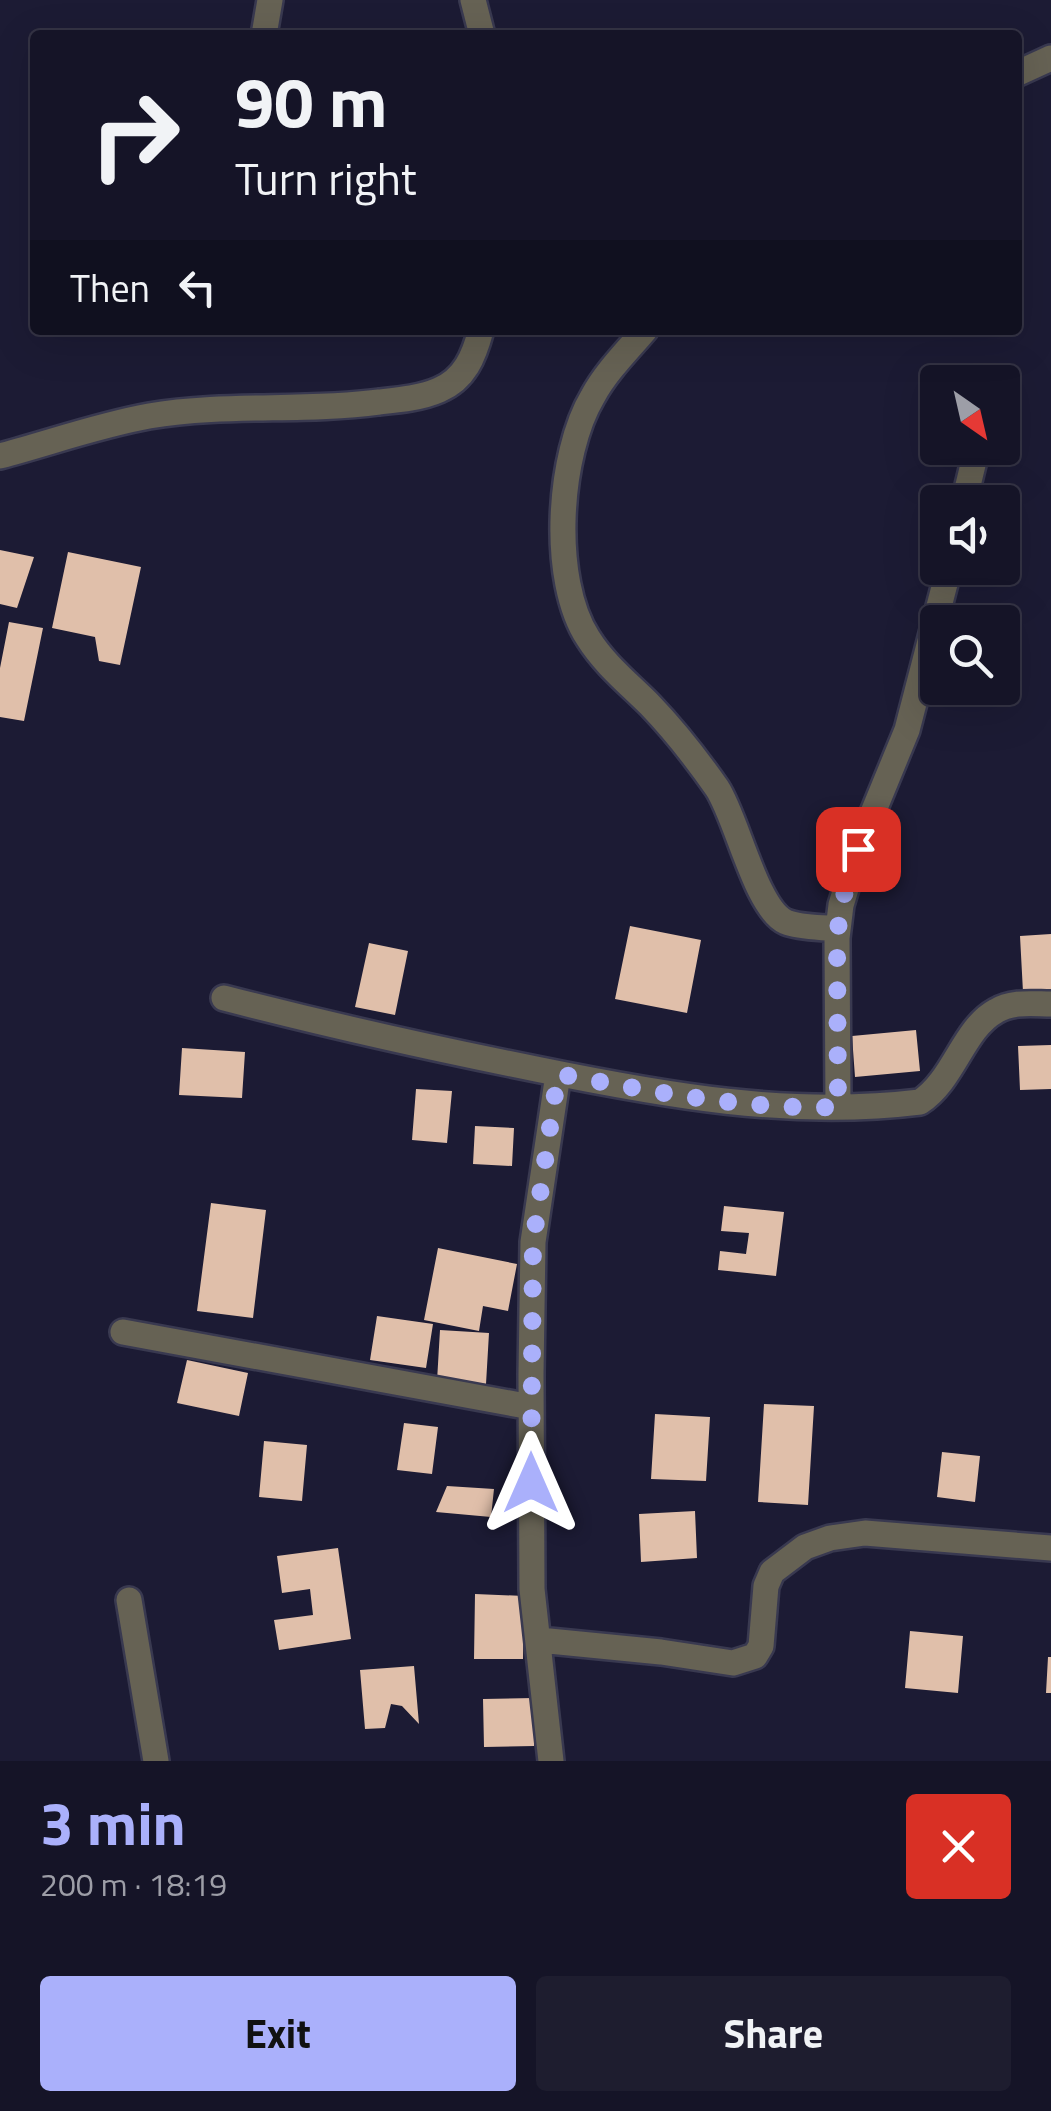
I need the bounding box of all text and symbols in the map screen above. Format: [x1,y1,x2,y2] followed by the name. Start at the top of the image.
[235,48,388,154] text: 90 m
[70,70,200,200] icon: right
[235,144,417,212] text: Turn right
[70,259,150,317] text: Then
[170,260,225,315] icon: left
[920,365,1020,465] north arrow
[920,365,1020,705] map controls
[920,485,1020,585] button: sound
[920,605,1020,705] button: search
[816,807,901,892] pin
[831,822,886,877] icon: arrive
[479,1431,583,1535] position arrow
[40,1777,186,1868] text: 3 min
[906,1794,1011,1899] button: close
[40,1860,227,1908] text: 200 m · 18:19
[40,1976,516,2091] button: Exit
[536,1976,1011,2091] button: Share

